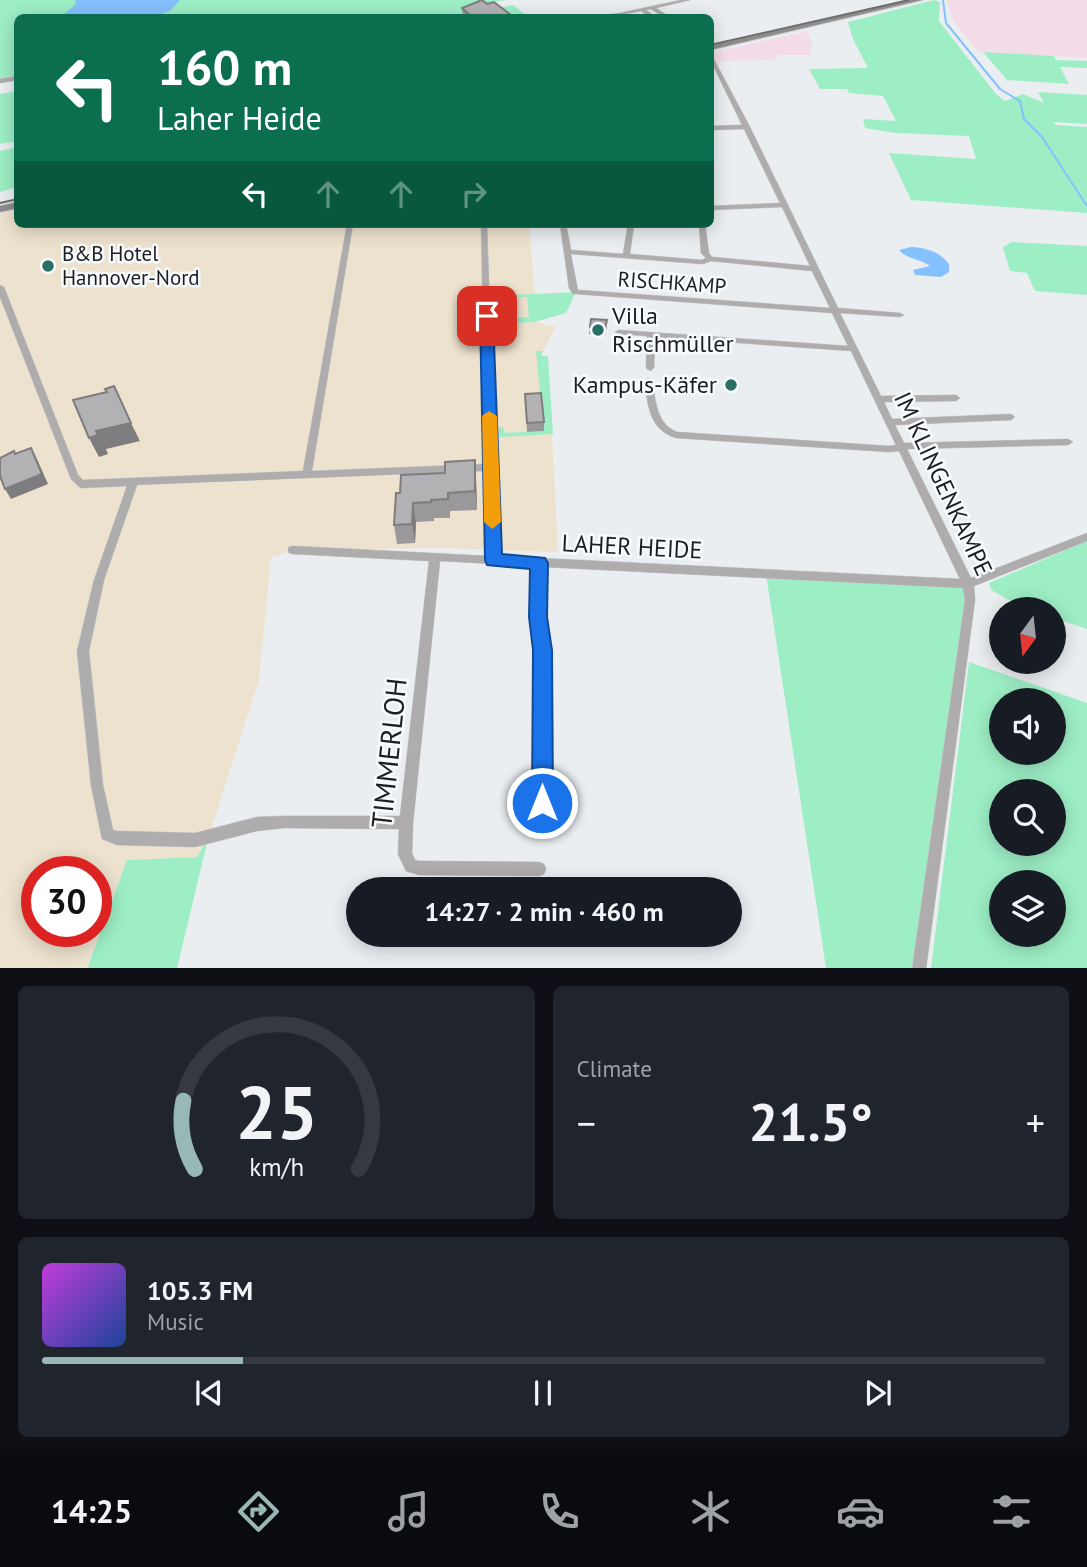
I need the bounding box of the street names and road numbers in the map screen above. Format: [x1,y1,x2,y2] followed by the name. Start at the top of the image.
[617,265,727,300] street label: RISCHKAMP
[887,387,1000,581] street label: IM KLINGENKAMPE
[561,527,703,566] street label: LAHER HEIDE
[362,676,415,830] street label: TIMMERLOH

